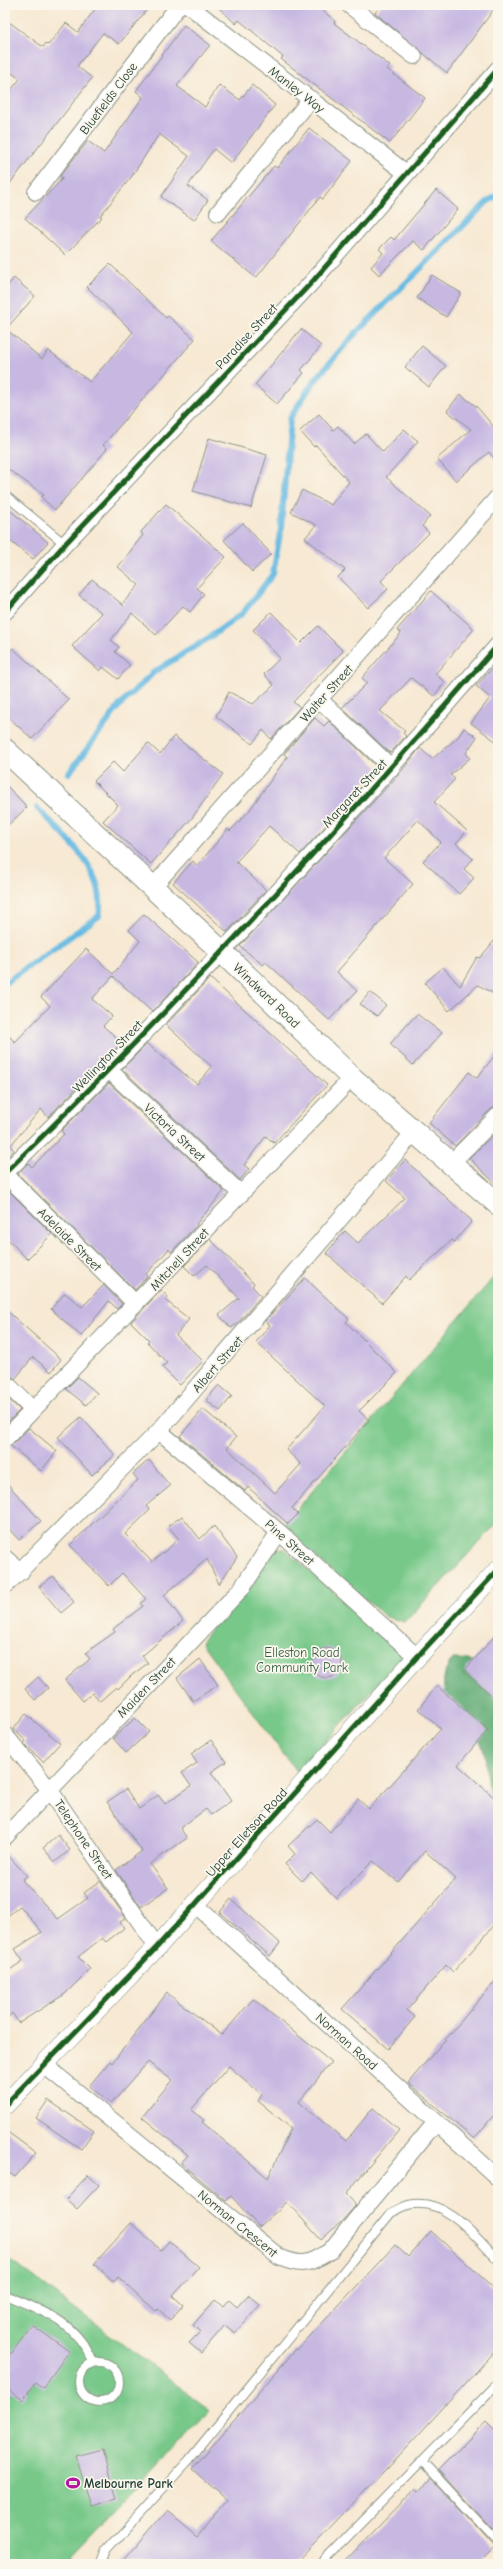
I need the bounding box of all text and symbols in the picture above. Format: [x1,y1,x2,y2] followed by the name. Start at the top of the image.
[76,59,141,137] street label: Bluefields Close
[266,63,328,116] street label: Manley Way
[212,300,281,372] street label: Paradise Street
[297,661,357,725] street label: Walter Street
[319,755,391,831] street label: Margaret Street
[230,960,303,1031] street label: Windward Road
[69,1016,146,1095] street label: Wellington Street
[141,1100,209,1165] street label: Victoria Street
[35,1204,105,1275] street label: Adelaide Street
[147,1224,213,1294] street label: Mitchell Street
[189,1332,247,1396] street label: Albert Street
[262,1516,318,1569] street label: Pine Street
[256,1645,349,1675] park label: Elleston Road Community Park
[114,1653,180,1721] street label: Maiden Street
[203,1785,290,1880] street label: Upper Elletson Road
[51,1797,117,1883] street label: Telephone Street
[313,2010,381,2073] street label: Norman Road
[195,2187,281,2261] street label: Norman Crescent
[65,2475,81,2491] sports icon: Melbourne Park
[84,2476,174,2491] place label: Melbourne Park

